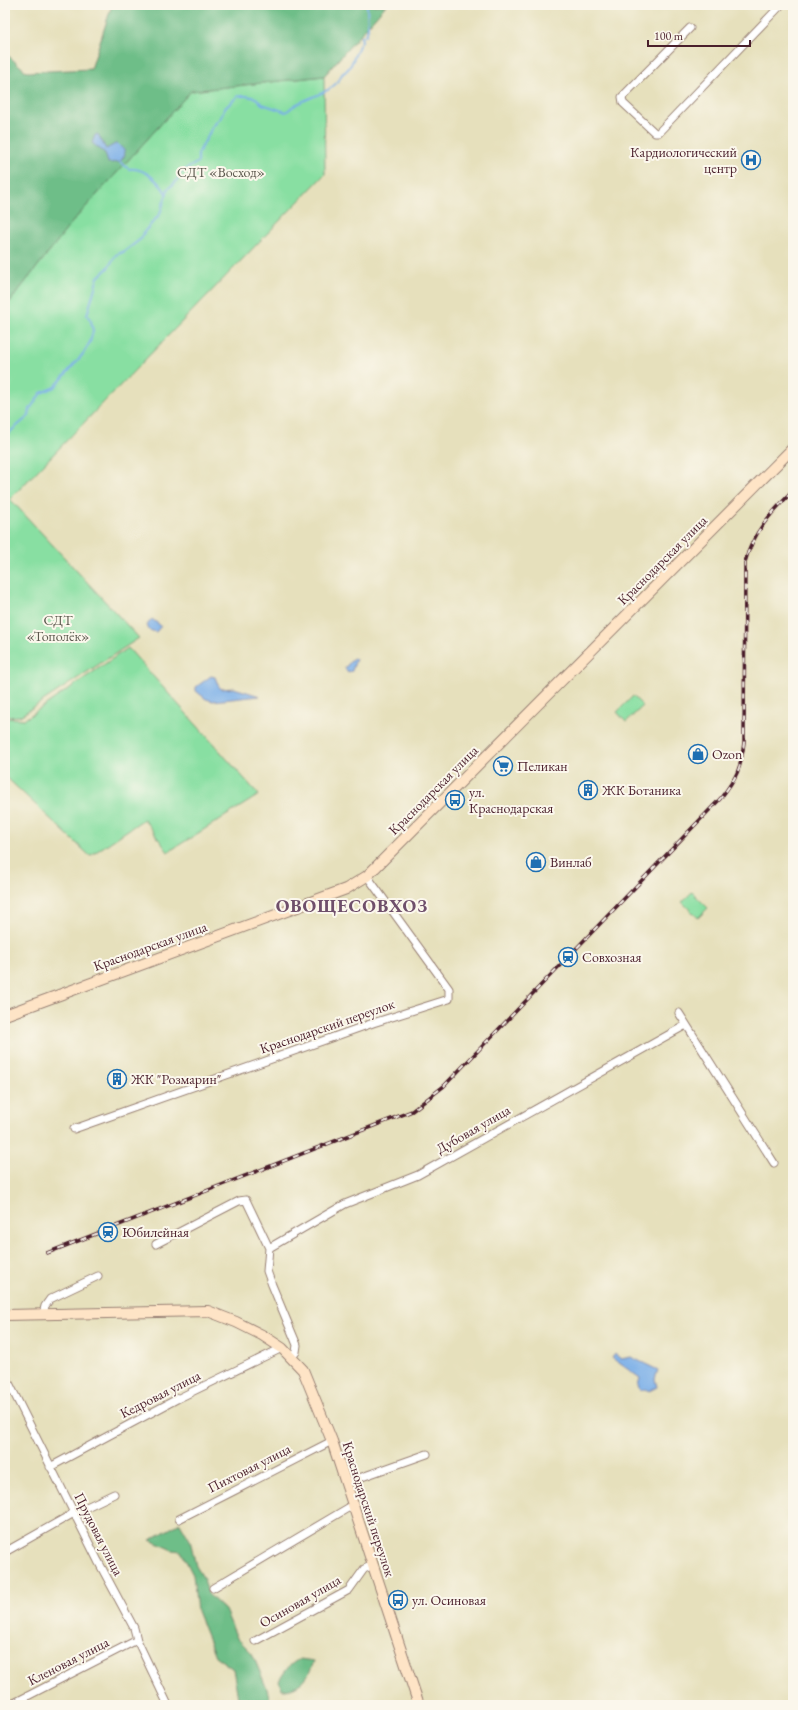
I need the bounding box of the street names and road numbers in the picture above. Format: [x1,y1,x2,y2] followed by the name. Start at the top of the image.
[613,511,711,609] street label: Краснодарская улица
[384,741,482,839] street label: Краснодарская улица
[91,917,210,975] street label: Краснодарская улица
[257,994,397,1058] street label: Краснодарский переулок
[433,1100,514,1158] street label: Дубовая улица
[117,1366,204,1422] street label: Кедровая улица
[204,1439,294,1497] street label: Пихтовая улица
[339,1439,400,1579] street label: Краснодарский переулок
[70,1489,128,1579] street label: Прудовая улица
[256,1570,344,1632] street label: Осиновая улица
[24,1633,112,1689] street label: Кленовая улица

